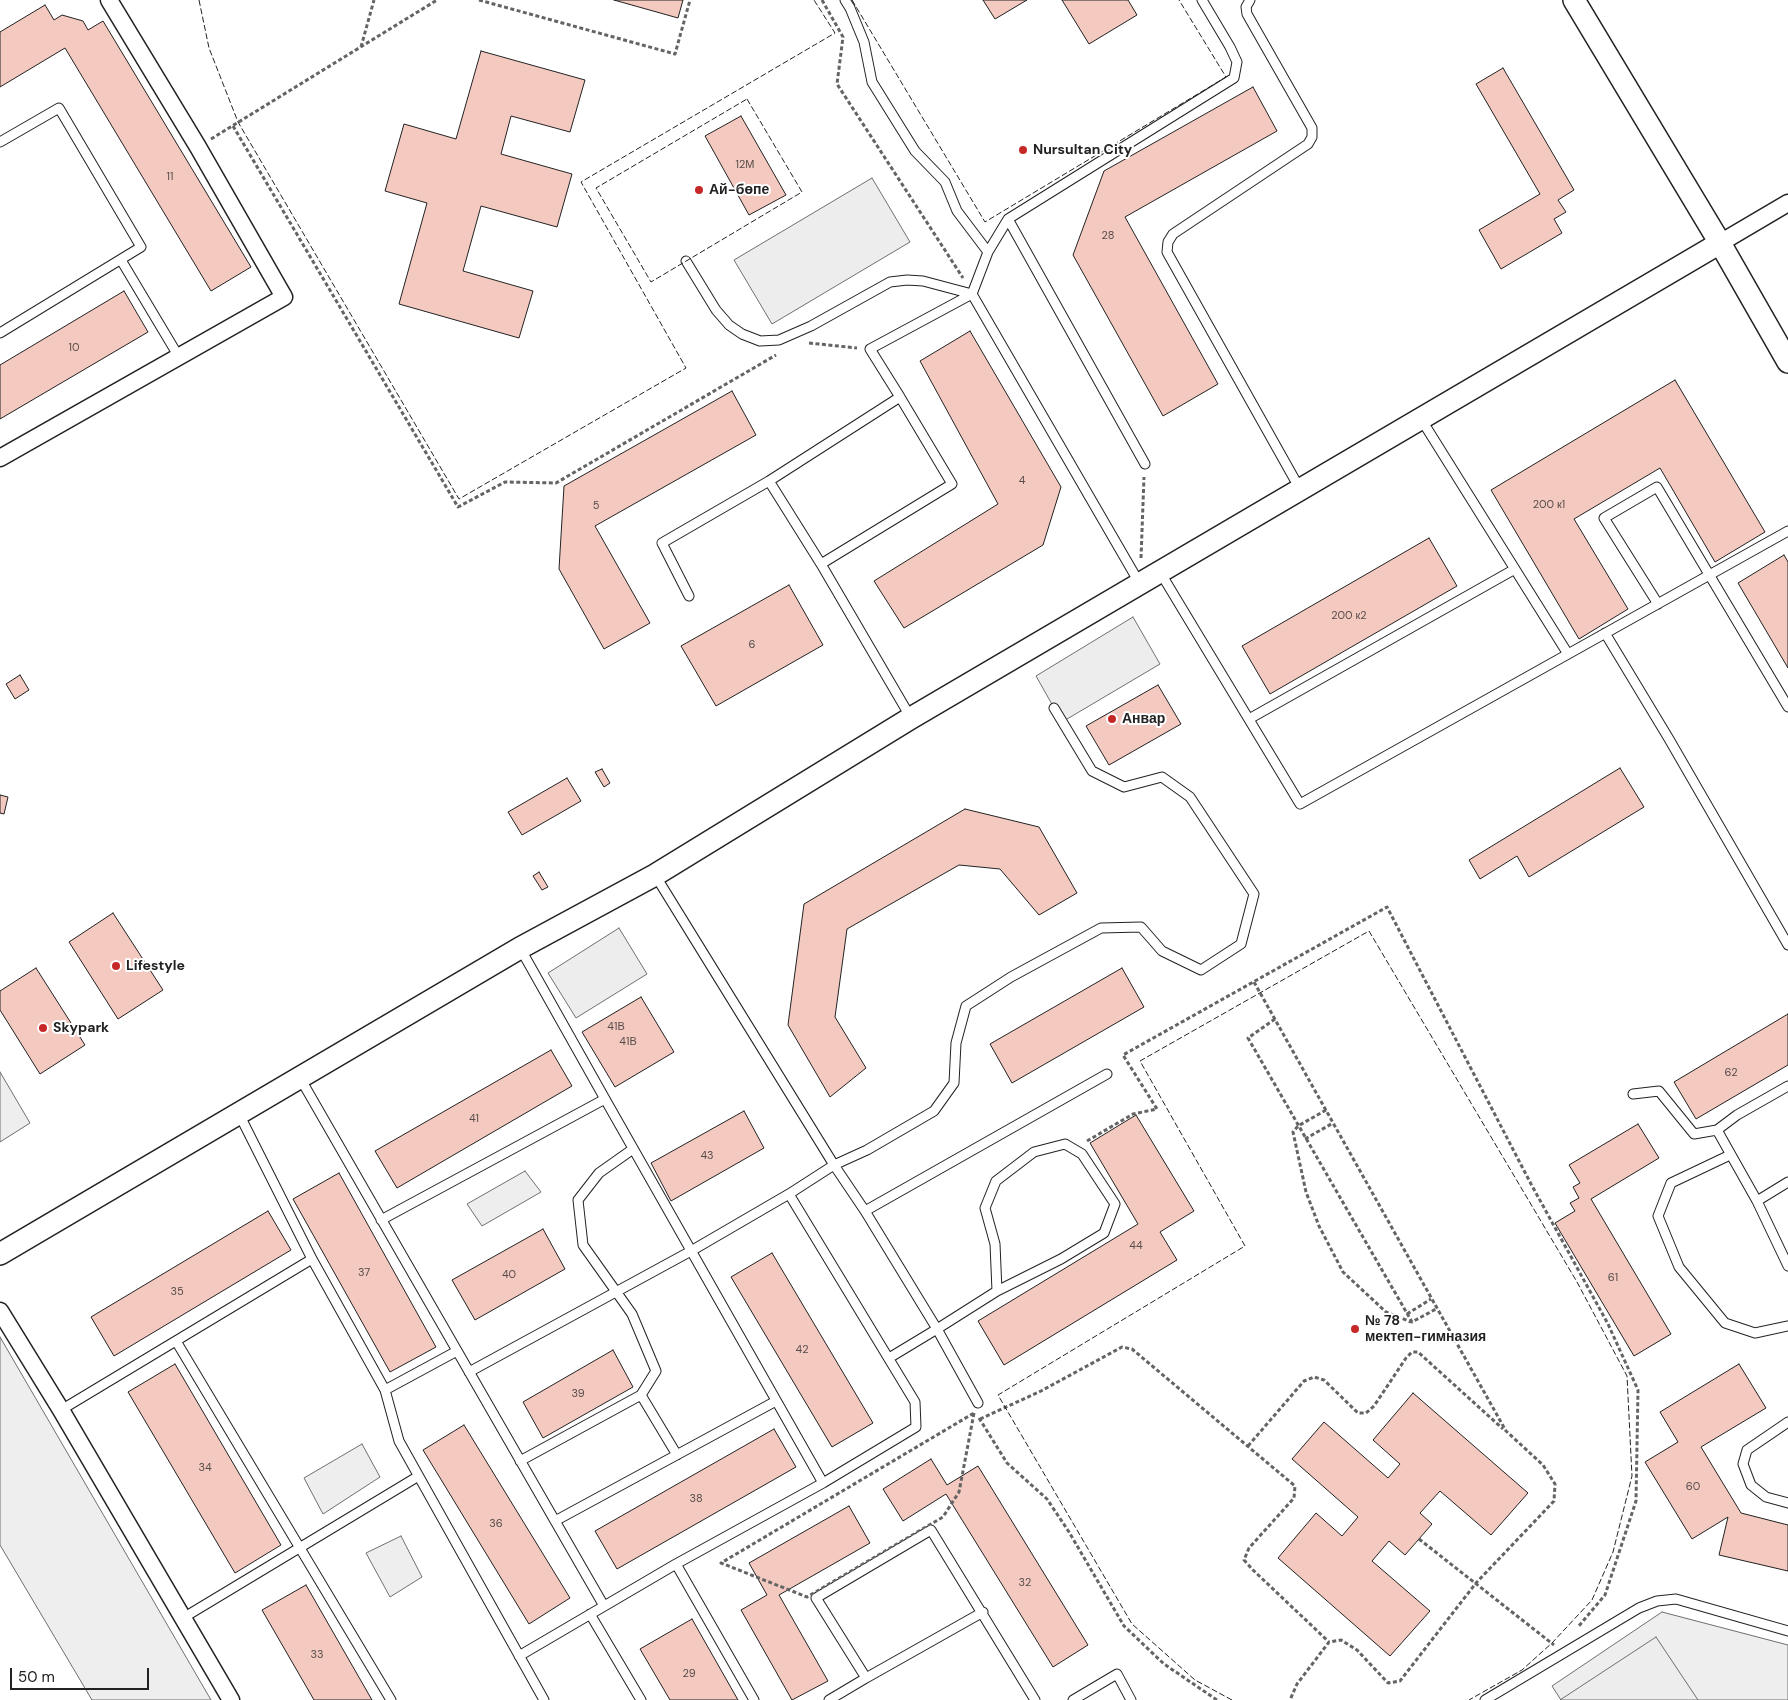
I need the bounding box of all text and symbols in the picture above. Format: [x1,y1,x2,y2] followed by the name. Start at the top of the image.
[1033,142,1132,158] place label: Nursultan City
[1017,144,1029,156] marker: Nursultan City
[736,158,754,172] house number: 12М
[167,170,173,184] house number: 11
[709,182,769,198] place label: Ай-бөпе
[693,184,705,196] marker: Ай-бөпе
[1102,229,1114,243] house number: 28
[69,341,79,355] house number: 10
[1019,474,1025,488] house number: 4
[1533,498,1565,512] house number: 200 к1
[593,499,599,513] house number: 5
[1331,609,1367,623] house number: 200 к2
[749,638,755,652] house number: 6
[1122,711,1165,727] place label: Анвар
[1106,713,1118,725] marker: Анвар
[126,958,185,974] place label: Lifestyle
[110,960,122,972] marker: Lifestyle
[53,1020,109,1036] place label: Skypark
[607,1020,625,1034] house number: 41В
[37,1022,49,1034] marker: Skypark
[619,1035,637,1049] house number: 41В
[1725,1066,1737,1080] house number: 62
[469,1112,479,1126] house number: 41
[700,1149,714,1163] house number: 43
[1129,1239,1143,1253] house number: 44
[358,1266,370,1280] house number: 37
[502,1268,516,1282] house number: 40
[1608,1271,1618,1285] house number: 61
[170,1285,184,1299] house number: 35
[1365,1313,1486,1345] place label: № 78 мектеп-гимназия
[1349,1323,1361,1335] marker: № 78 мектеп-гимназия
[795,1343,809,1357] house number: 42
[571,1387,585,1401] house number: 39
[198,1461,212,1475] house number: 34
[1686,1480,1700,1494] house number: 60
[689,1492,703,1506] house number: 38
[489,1517,503,1531] house number: 36
[1019,1576,1031,1590] house number: 32
[310,1648,324,1662] house number: 33
[12,1658,151,1690] scale bar
[18,1667,55,1687] text: 50 m
[682,1667,696,1681] house number: 29

